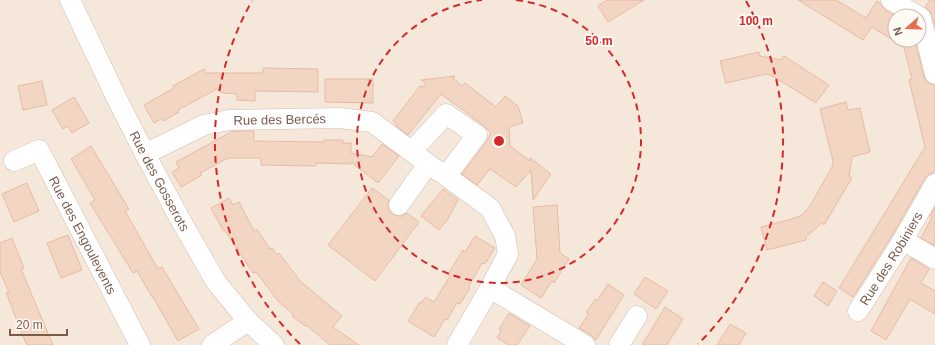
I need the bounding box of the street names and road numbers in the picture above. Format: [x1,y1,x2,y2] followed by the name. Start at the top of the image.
[233,111,327,128] street label: Rue des Bercés
[127,129,193,234] street label: Rue des Gosserots
[46,174,120,297] street label: Rue des Engoulevents
[857,209,926,308] street label: Rue des Robiniers

